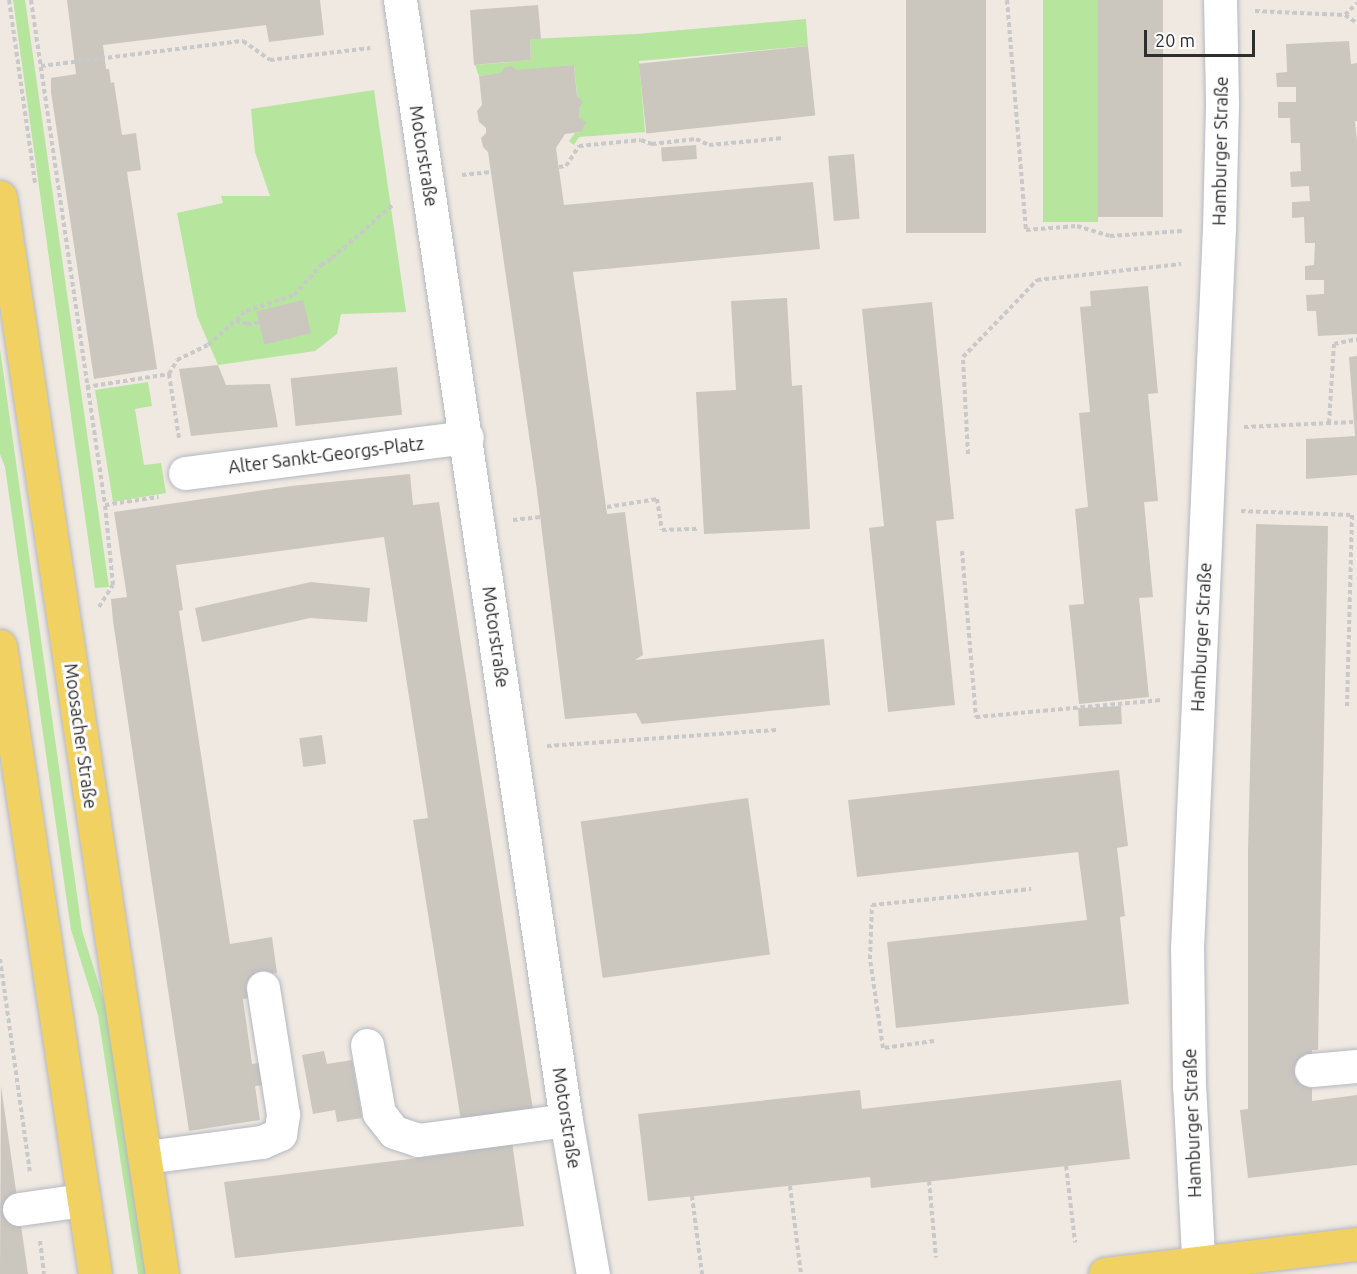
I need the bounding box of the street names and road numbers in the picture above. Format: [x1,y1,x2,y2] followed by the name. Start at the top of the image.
[1208,76,1232,226] street label: Hamburger Straße
[405,104,443,208] street label: Motorstraße
[227,432,425,478] street label: Alter Sankt-Georgs-Platz
[1186,562,1216,712] street label: Hamburger Straße
[478,585,514,689] street label: Motorstraße
[60,662,102,810] street label: Moosacher Straße
[1179,1048,1205,1198] street label: Hamburger Straße
[548,1066,586,1170] street label: Motorstraße

